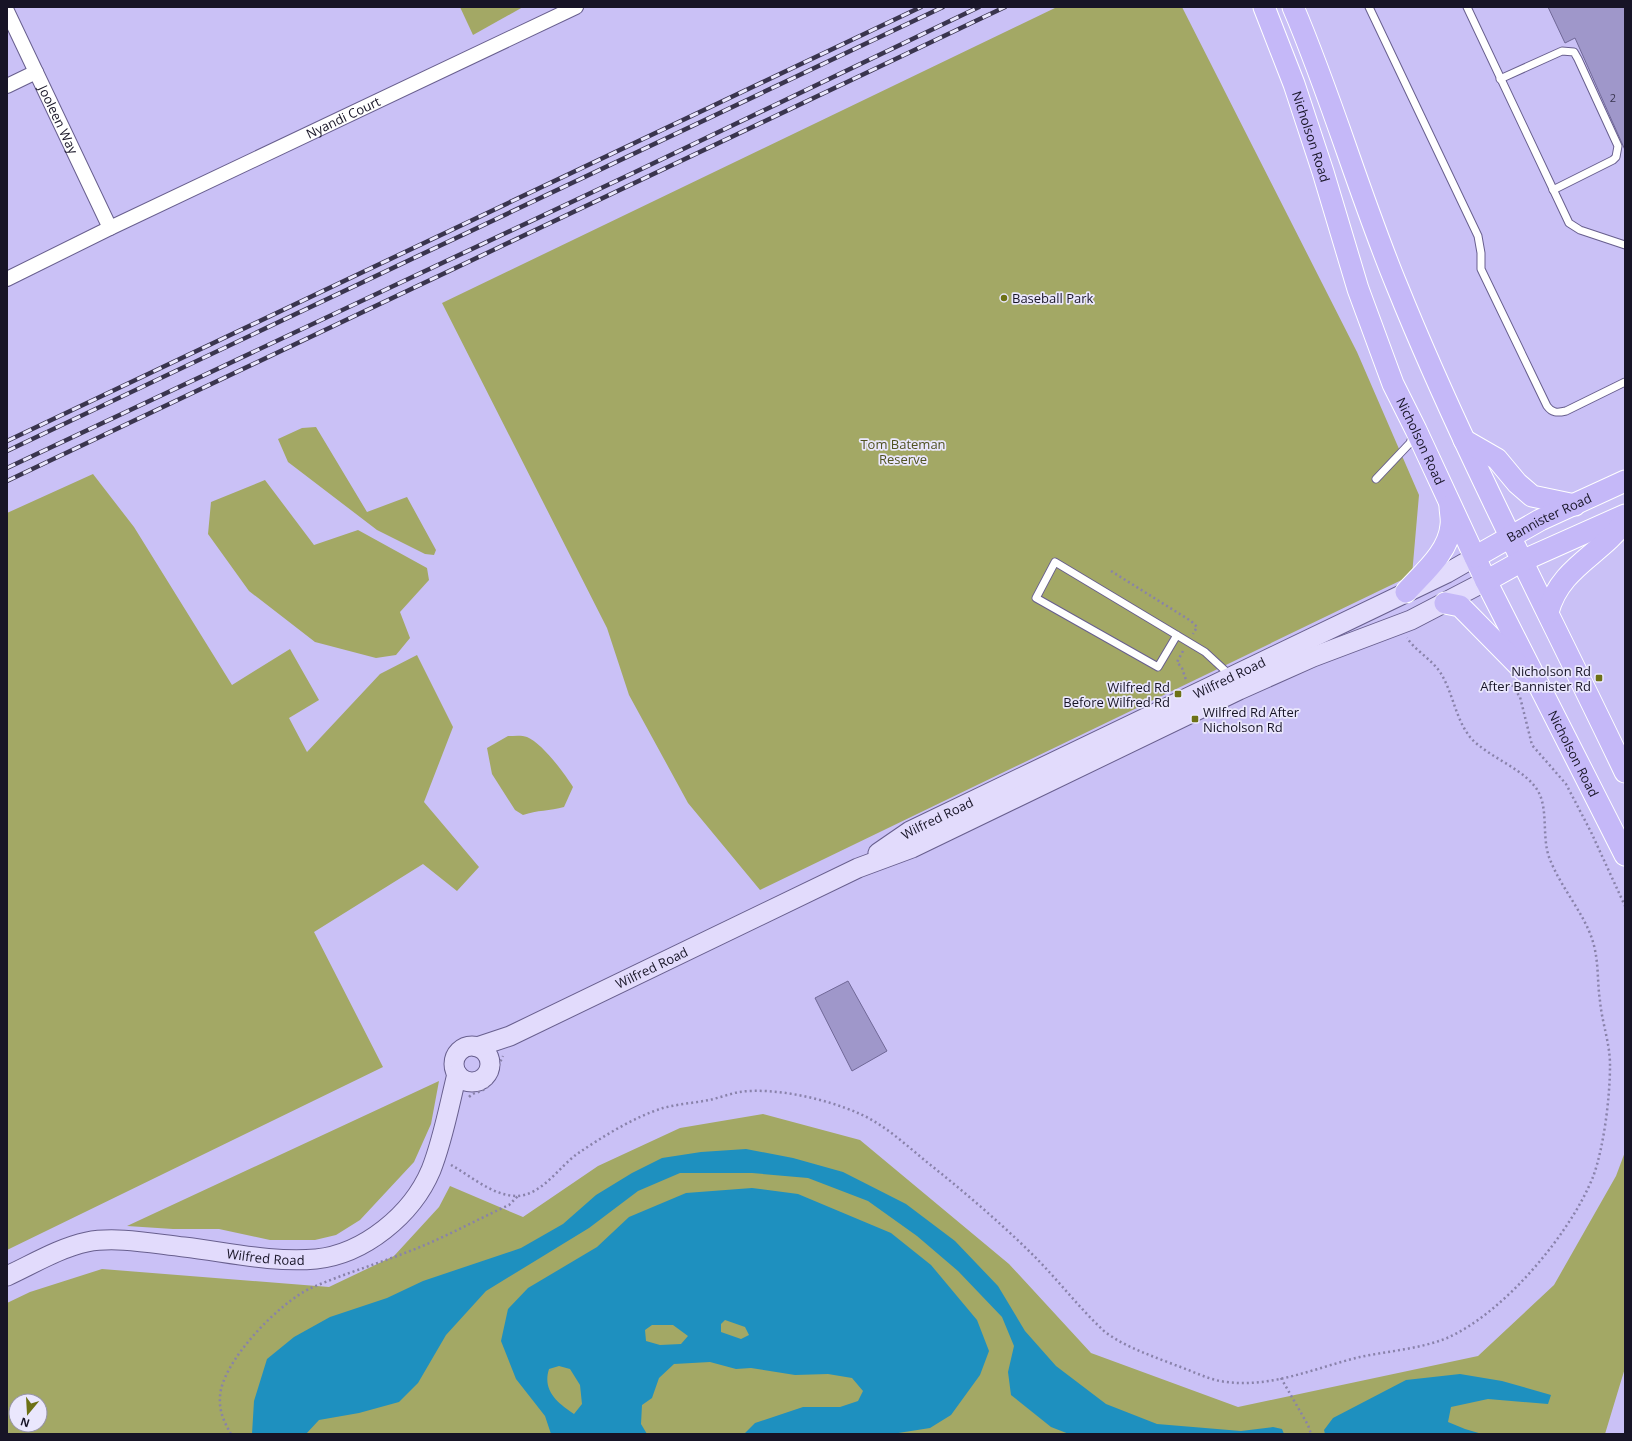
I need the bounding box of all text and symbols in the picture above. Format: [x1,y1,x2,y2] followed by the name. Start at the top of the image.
[34,80,83,157] street label: Jooleen Way
[1288,89,1335,184] street label: Nicholson Road
[1610,90,1616,105] house number: 2
[303,92,384,143] street label: Nyandi Court
[1012,289,1094,307] place label: Baseball Park
[999,293,1009,303] marker: Baseball Park
[1392,394,1449,488] street label: Nicholson Road
[860,435,946,468] park label: Tom Bateman Reserve
[1503,489,1594,546] street label: Bannister Road
[1190,653,1268,703] street label: Wilfred Road
[1480,662,1591,695] place label: Nicholson Rd After Bannister Rd
[1594,673,1604,683] marker: Nicholson Rd After Bannister Rd
[1063,678,1170,711] place label: Wilfred Rd Before Wilfred Rd
[1173,689,1183,699] marker: Wilfred Rd Before Wilfred Rd
[1203,703,1300,736] place label: Wilfred Rd After Nicholson Rd
[1544,707,1603,800] street label: Nicholson Road
[1190,714,1200,724] marker: Wilfred Rd After Nicholson Rd
[898,793,976,843] street label: Wilfred Road
[613,943,691,993] street label: Wilfred Road
[226,1244,305,1269] street label: Wilfred Road
[8,1393,48,1433] north arrow
[18,1414,31,1432] text: N

